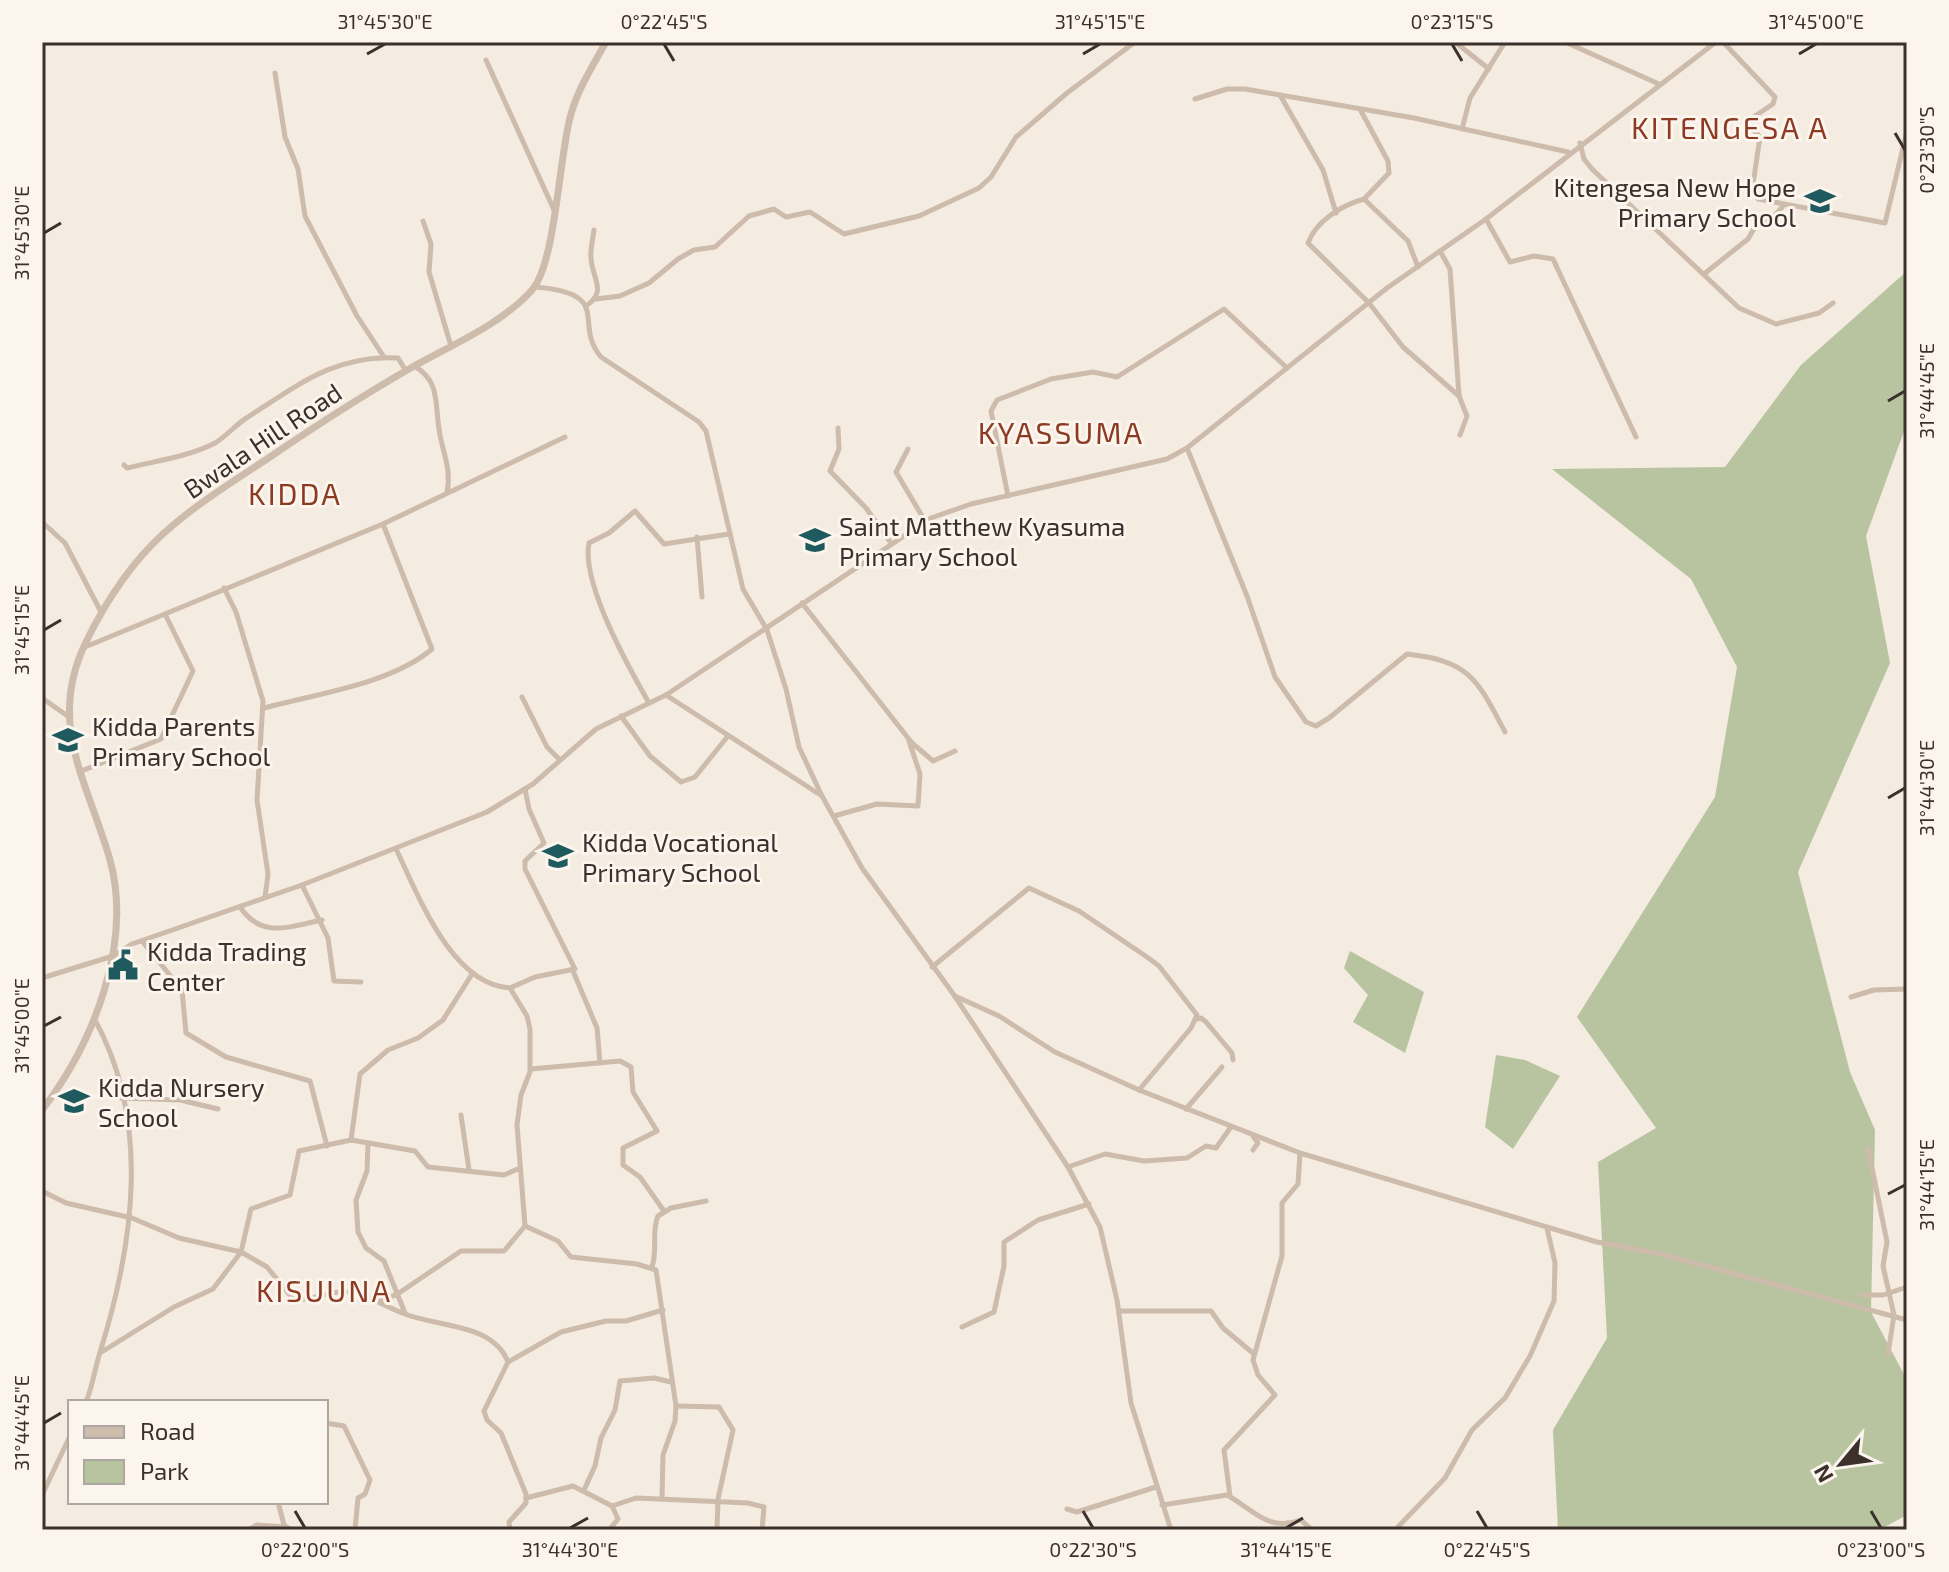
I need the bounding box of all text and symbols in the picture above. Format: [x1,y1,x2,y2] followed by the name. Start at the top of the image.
[338,9,432,33] text: 31°45'30"E
[621,9,707,33] text: 0°22'45"S
[1055,9,1145,33] text: 31°45'15"E
[1411,9,1493,33] text: 0°23'15"S
[1768,9,1864,33] text: 31°45'00"E
[1914,106,1938,194] text: 0°23'30"S
[1631,109,1829,145] district label: KITENGESA A
[1553,171,1796,232] place label: Kitengesa New Hope Primary School
[1803,184,1837,218] school or university icon: Kitengesa New Hope Primary School
[9,186,33,280] text: 31°45'30"E
[1914,343,1938,439] text: 31°44'45"E
[177,376,347,504] street label: Bwala Hill Road
[978,414,1144,450] district label: KYASSUMA
[248,475,342,511] district label: KIDDA
[839,510,1125,571] place label: Saint Matthew Kyasuma Primary School
[798,523,832,557] school or university icon: Saint Matthew Kyasuma Primary School
[9,585,33,675] text: 31°45'15"E
[92,710,271,771] place label: Kidda Parents Primary School
[51,723,85,757] school or university icon: Kidda Parents Primary School
[1914,740,1938,836] text: 31°44'30"E
[582,826,778,887] place label: Kidda Vocational Primary School
[541,839,575,873] school or university icon: Kidda Vocational Primary School
[147,935,306,996] place label: Kidda Trading Center
[106,948,140,982] public building icon: Kidda Trading Center
[9,978,33,1074] text: 31°45'00"E
[98,1071,265,1132] place label: Kidda Nursery School
[57,1084,91,1118] school or university icon: Kidda Nursery School
[1914,1139,1938,1231] text: 31°44'15"E
[256,1272,392,1308] district label: KISUUNA
[9,1375,33,1471] text: 31°44'45"E
[68,1400,328,1504] legend
[140,1416,195,1445] text: Road
[1801,1424,1881,1504] north arrow
[140,1456,189,1485] text: Park
[1807,1461,1838,1487] text: N
[261,1537,349,1561] text: 0°22'00"S
[522,1537,618,1561] text: 31°44'30"E
[1049,1537,1137,1561] text: 0°22'30"S
[1240,1537,1332,1561] text: 31°44'15"E
[1444,1537,1530,1561] text: 0°22'45"S
[1837,1537,1925,1561] text: 0°23'00"S

